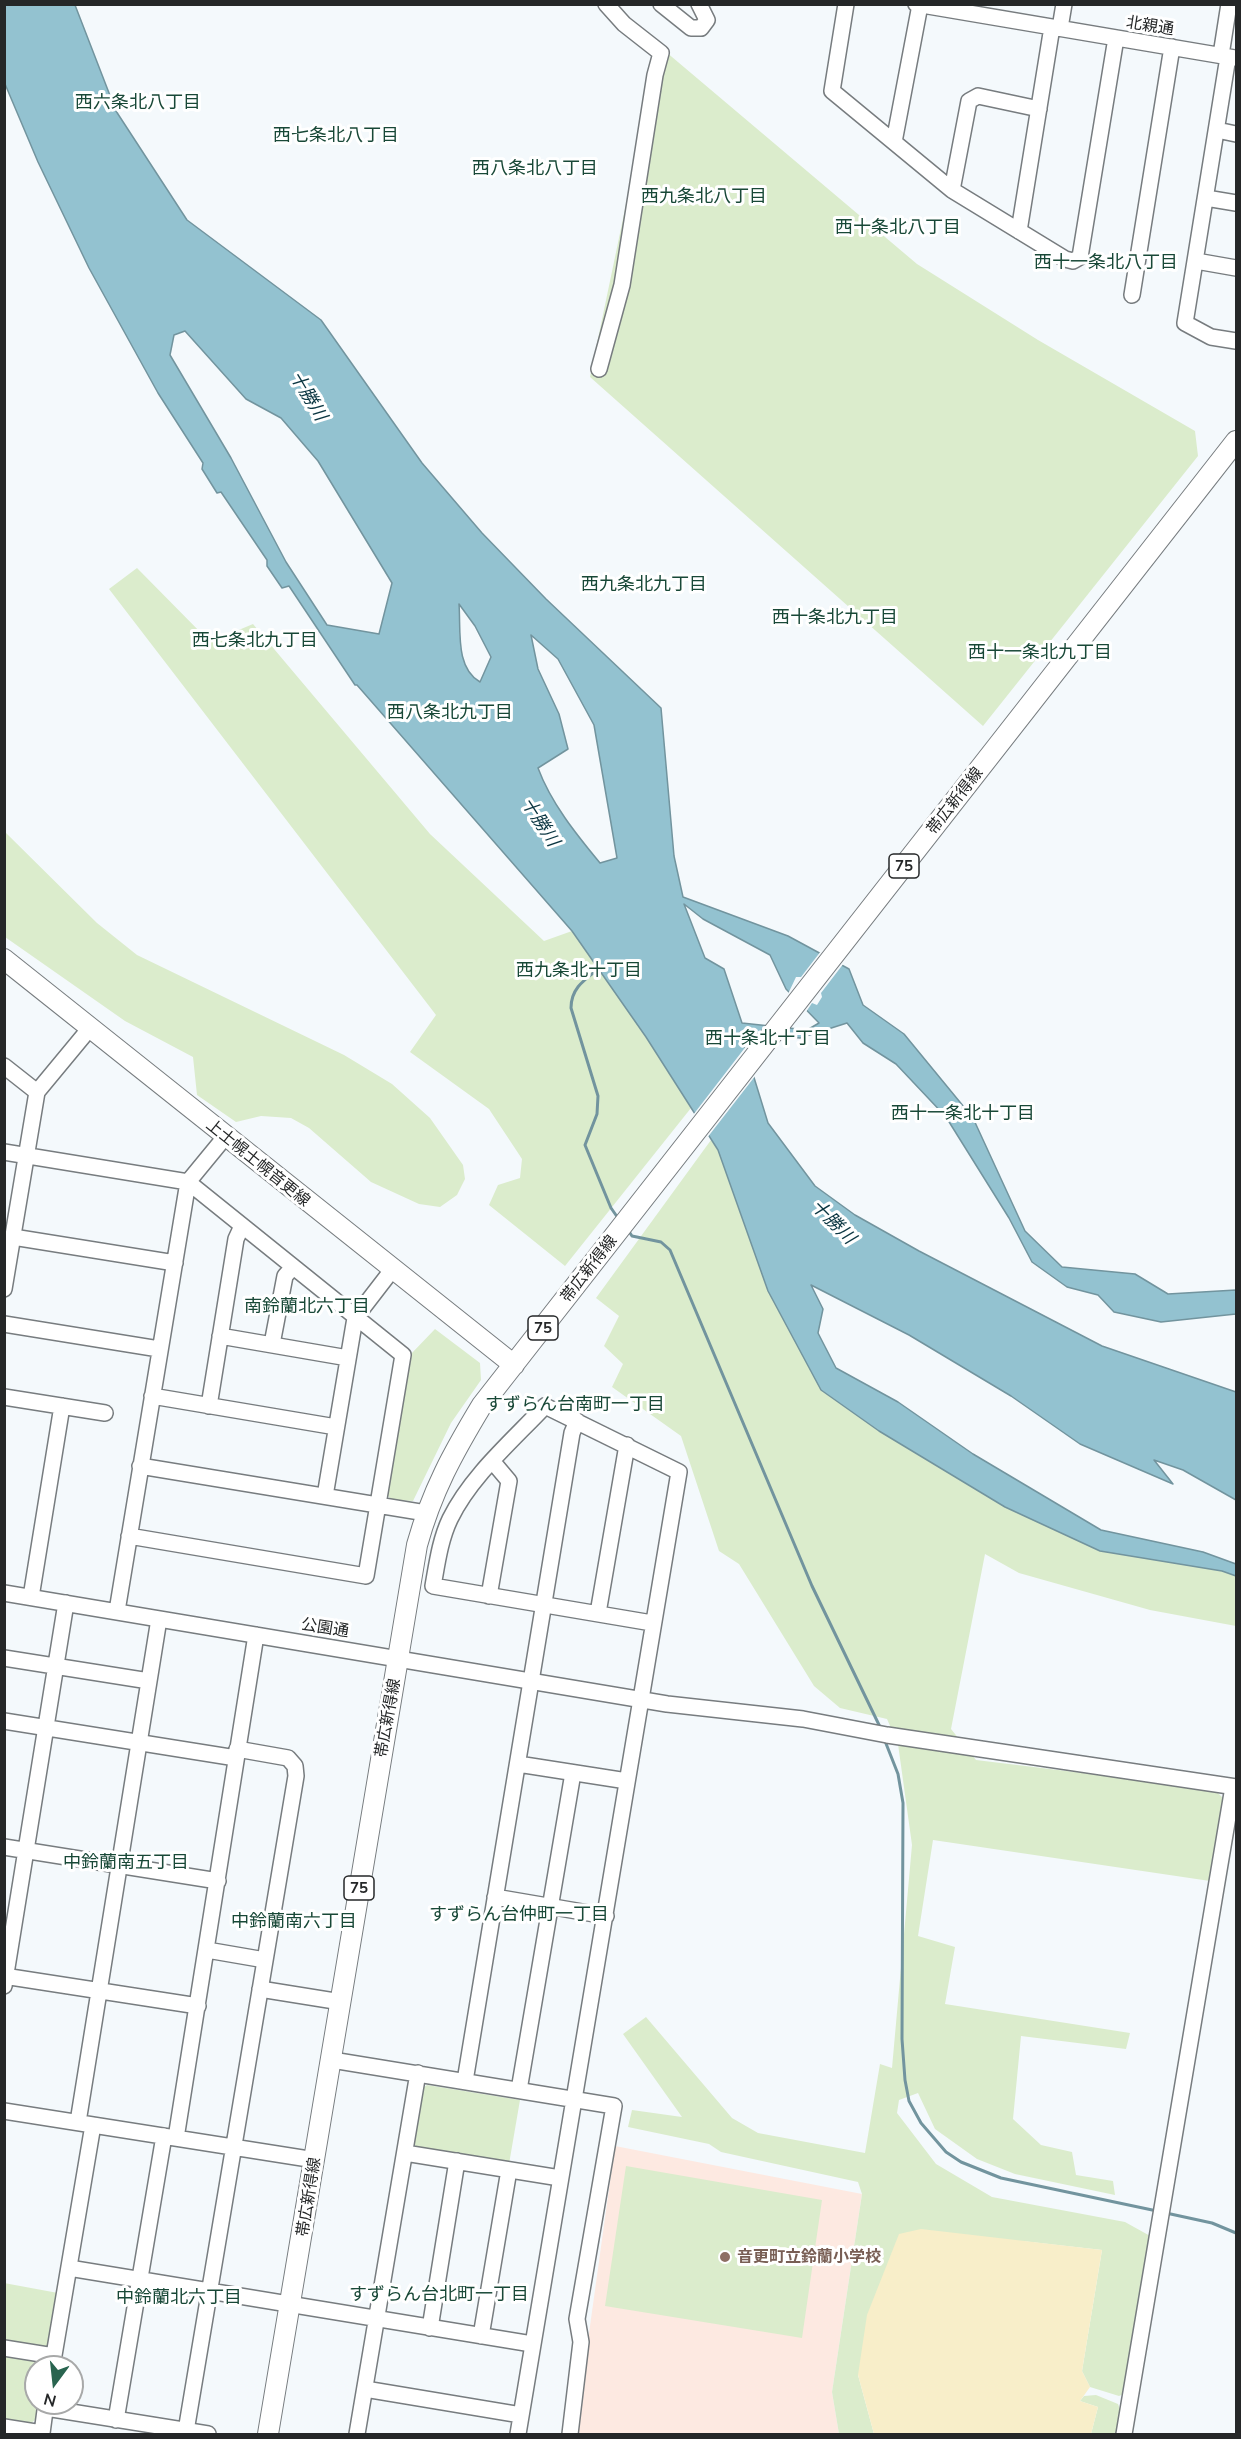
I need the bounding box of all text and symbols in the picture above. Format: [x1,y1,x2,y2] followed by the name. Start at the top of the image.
[1125,13,1175,39] street label: 北親通
[75,92,201,114] district label: 西六条北八丁目
[273,125,399,147] district label: 西七条北八丁目
[472,158,598,180] district label: 西八条北八丁目
[641,186,767,208] district label: 西九条北八丁目
[835,217,961,239] district label: 西十条北八丁目
[1034,252,1178,274] district label: 西十一条北八丁目
[285,367,331,425] water label: 十勝川
[581,574,707,596] district label: 西九条北九丁目
[772,607,898,629] district label: 西十条北九丁目
[192,630,318,652] district label: 西七条北九丁目
[968,642,1112,664] district label: 西十一条北九丁目
[387,702,513,724] district label: 西八条北九丁目
[923,764,987,838] street label: 帯広新得線
[516,793,564,851] water label: 十勝川
[889,854,919,878] road number: 75
[516,960,642,982] district label: 西九条北十丁目
[705,1028,831,1050] district label: 西十条北十丁目
[891,1103,1035,1125] district label: 西十一条北十丁目
[202,1115,314,1211] street label: 上士幌士幌音更線
[806,1195,860,1249] water label: 十勝川
[557,1232,621,1306] street label: 帯広新得線
[244,1296,370,1318] district label: 南鈴蘭北六丁目
[528,1316,558,1340] road number: 75
[485,1394,665,1416] district label: すずらん台南町一丁目
[300,1615,350,1641] street label: 公園通
[372,1677,404,1759] street label: 帯広新得線
[63,1852,189,1874] district label: 中鈴蘭南五丁目
[344,1876,374,1900] road number: 75
[429,1904,609,1926] district label: すずらん台仲町一丁目
[231,1911,357,1933] district label: 中鈴蘭南六丁目
[293,2156,325,2238] street label: 帯広新得線
[737,2247,881,2267] place label: 音更町立鈴蘭小学校
[718,2250,732,2264] marker: 音更町立鈴蘭小学校
[349,2284,529,2306] district label: すずらん台北町一丁目
[116,2287,242,2309] district label: 中鈴蘭北六丁目
[24,2355,84,2415] north arrow
[41,2389,58,2412] text: N

